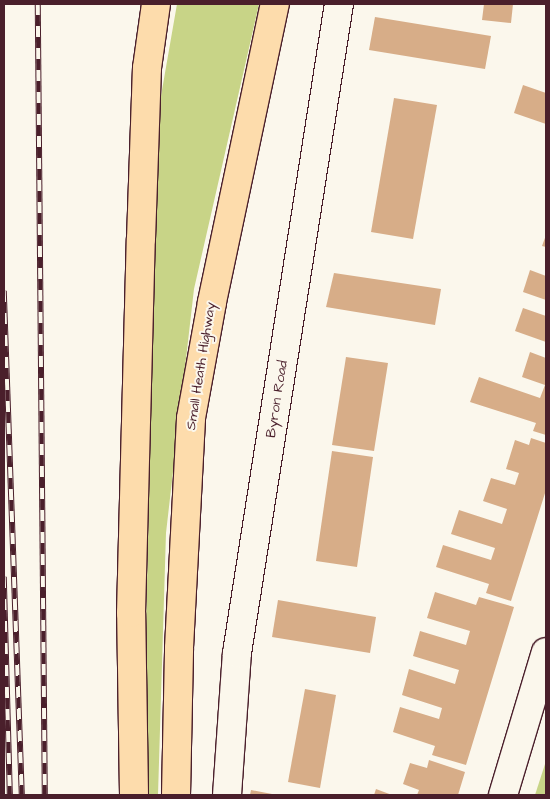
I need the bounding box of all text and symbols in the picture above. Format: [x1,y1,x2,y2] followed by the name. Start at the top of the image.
[183,301,219,431] street label: Small Heath Highway
[263,359,291,439] street label: Byron Road

